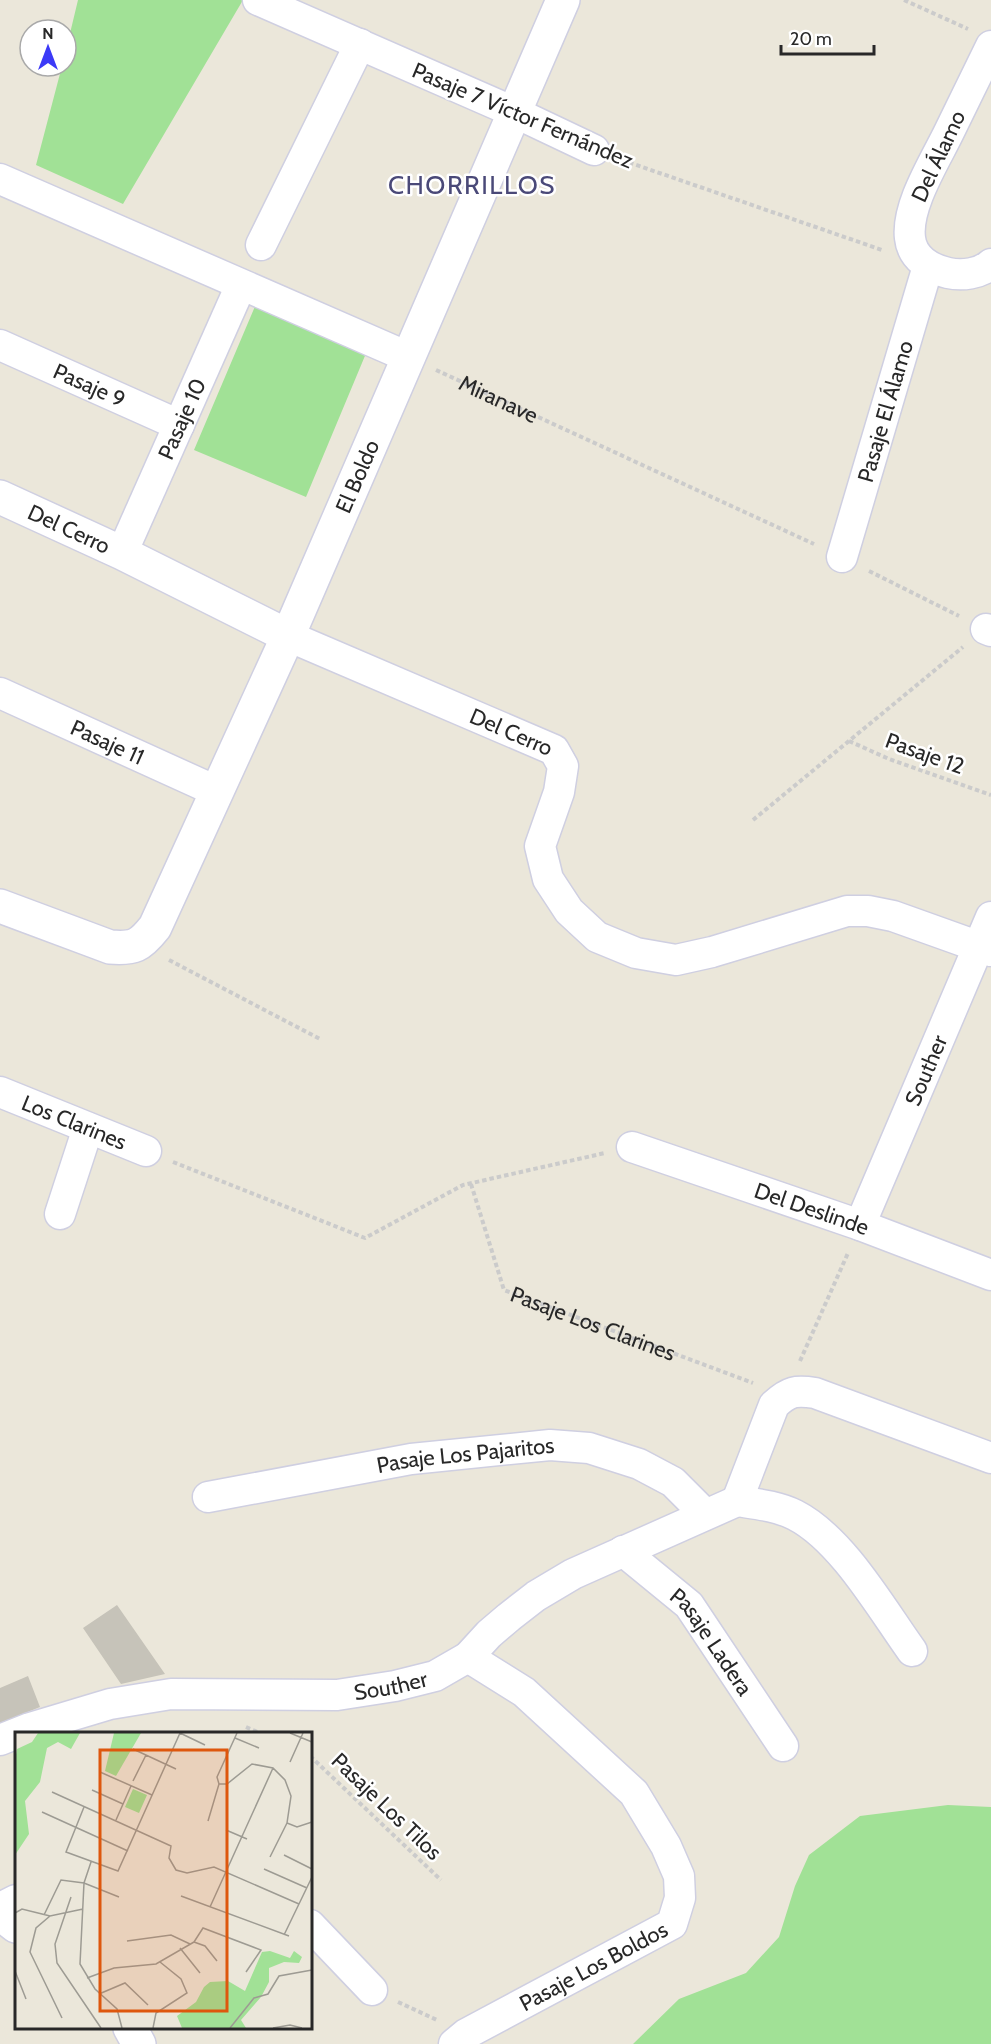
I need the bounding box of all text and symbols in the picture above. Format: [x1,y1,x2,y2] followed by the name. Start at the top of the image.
[18,18,78,78] north arrow
[781,18,874,56] scale bar
[42,24,54,43] text: N
[790,28,832,50] text: 20 m
[408,57,637,174] street label: Pasaje 7 Víctor Fernández
[906,106,971,206] street label: Del Álamo
[388,169,556,201] district label: CHORRILLOS
[852,337,919,485] street label: Pasaje El Álamo
[49,358,129,413] street label: Pasaje 9
[455,369,542,429] street label: Miranave
[152,374,212,464] street label: Pasaje 10
[330,436,385,517] street label: El Boldo
[23,499,114,560] street label: Del Cerro
[466,703,557,762] street label: Del Cerro
[66,714,148,771] street label: Pasaje 11
[882,727,968,780] street label: Pasaje 12
[899,1031,953,1110] street label: Souther
[18,1089,130,1156] street label: Los Clarines
[751,1177,873,1241] street label: Del Deslinde
[507,1281,679,1367] street label: Pasaje Los Clarines
[374,1432,555,1479] street label: Pasaje Los Pajaritos
[664,1582,759,1701] street label: Pasaje Ladera
[352,1665,430,1706] street label: Souther
[15,1732,312,2029] inset map
[326,1747,447,1866] street label: Pasaje Los Tilos
[515,1916,672,2017] street label: Pasaje Los Boldos

